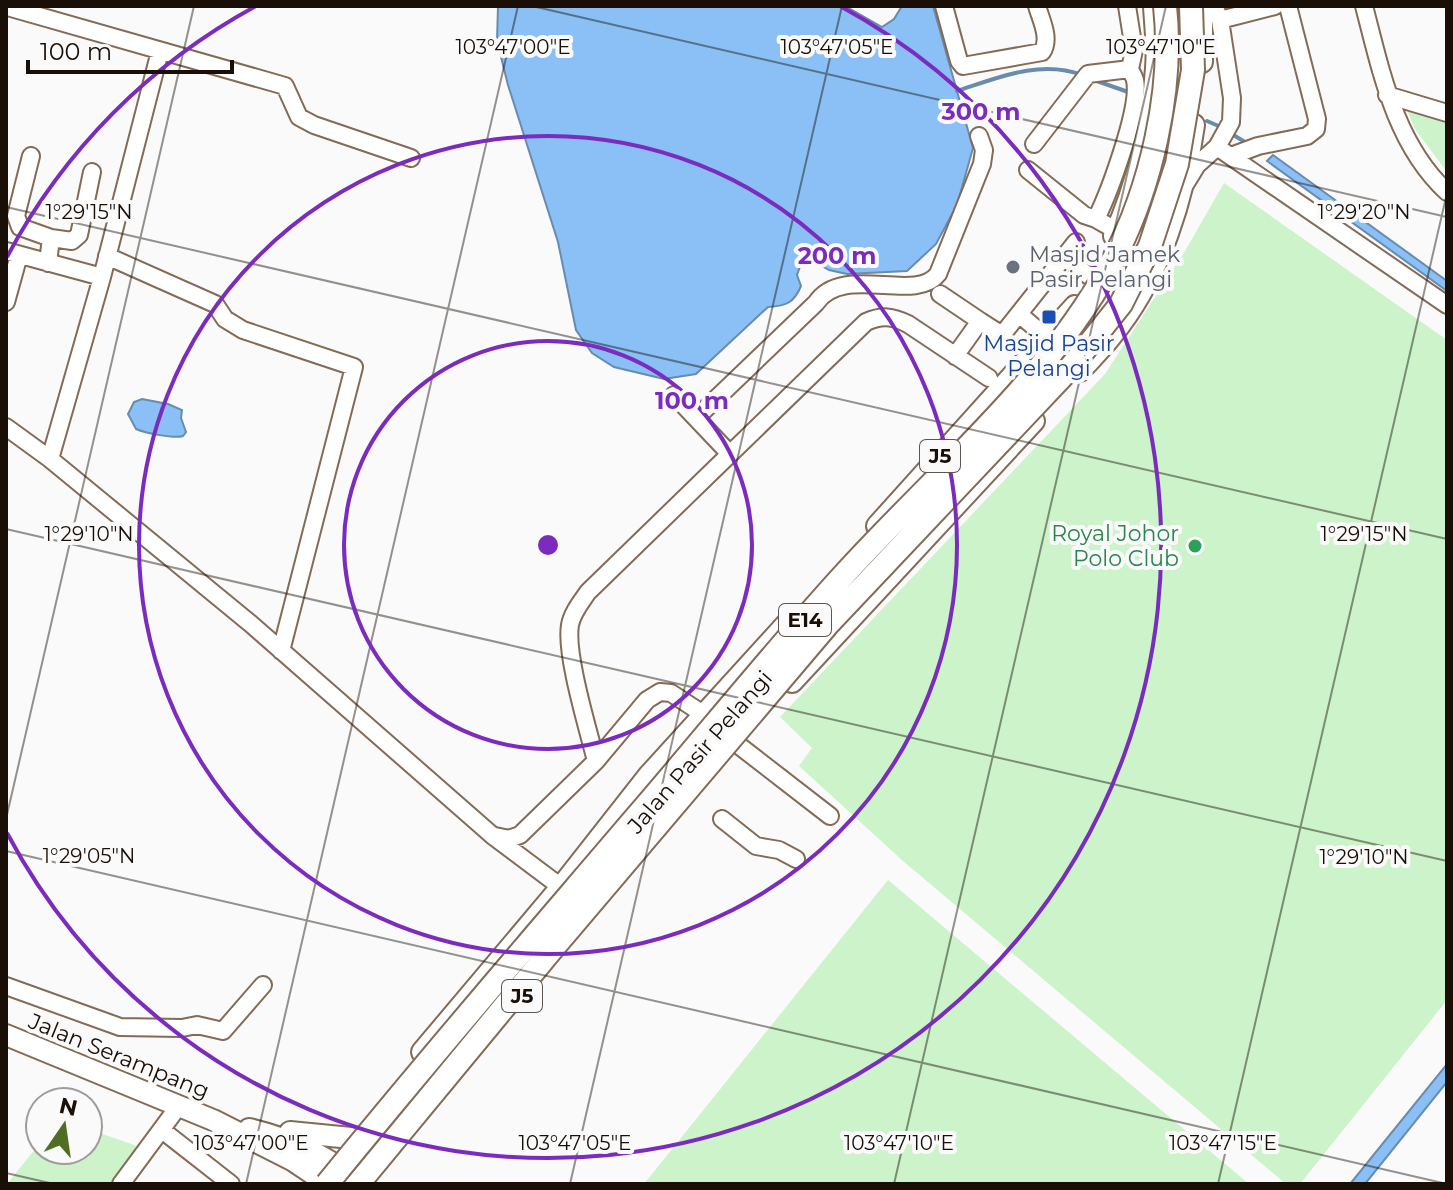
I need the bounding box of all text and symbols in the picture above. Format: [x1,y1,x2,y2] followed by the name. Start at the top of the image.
[28,24,232,74] scale bar
[455,35,571,59] text: 103°47'00"E
[780,35,894,59] text: 103°47'05"E
[1106,35,1216,59] text: 103°47'10"E
[40,37,112,66] text: 100 m
[941,97,1020,126] text: 300 m
[45,200,133,224] text: 1°29'15"N
[1318,200,1410,224] text: 1°29'20"N
[798,241,876,270] text: 200 m
[1029,241,1181,293] place label: Masjid Jamek Pasir Pelangi
[1004,258,1022,276] marker: Masjid Jamek Pasir Pelangi
[1040,308,1058,326] marker: Masjid Pasir Pelangi
[983,330,1115,382] place label: Masjid Pasir Pelangi
[655,386,729,415] text: 100 m
[920,440,960,472] road number: J5
[1051,520,1179,572] place label: Royal Johor Polo Club
[44,522,134,546] text: 1°29'10"N
[1320,522,1408,546] text: 1°29'15"N
[534,531,562,559] centre of rings
[1186,537,1204,555] marker: Royal Johor Polo Club
[779,604,831,636] road number: E14
[621,665,778,840] street label: Jalan Pasir Pelangi
[43,844,135,868] text: 1°29'05"N
[1319,845,1409,869] text: 1°29'10"N
[502,980,542,1012] road number: J5
[24,1007,213,1105] street label: Jalan Serampang
[24,1086,104,1166] north arrow
[57,1092,80,1122] text: N
[193,1131,309,1155] text: 103°47'00"E
[518,1131,632,1155] text: 103°47'05"E
[844,1131,954,1155] text: 103°47'10"E
[1169,1131,1277,1155] text: 103°47'15"E

